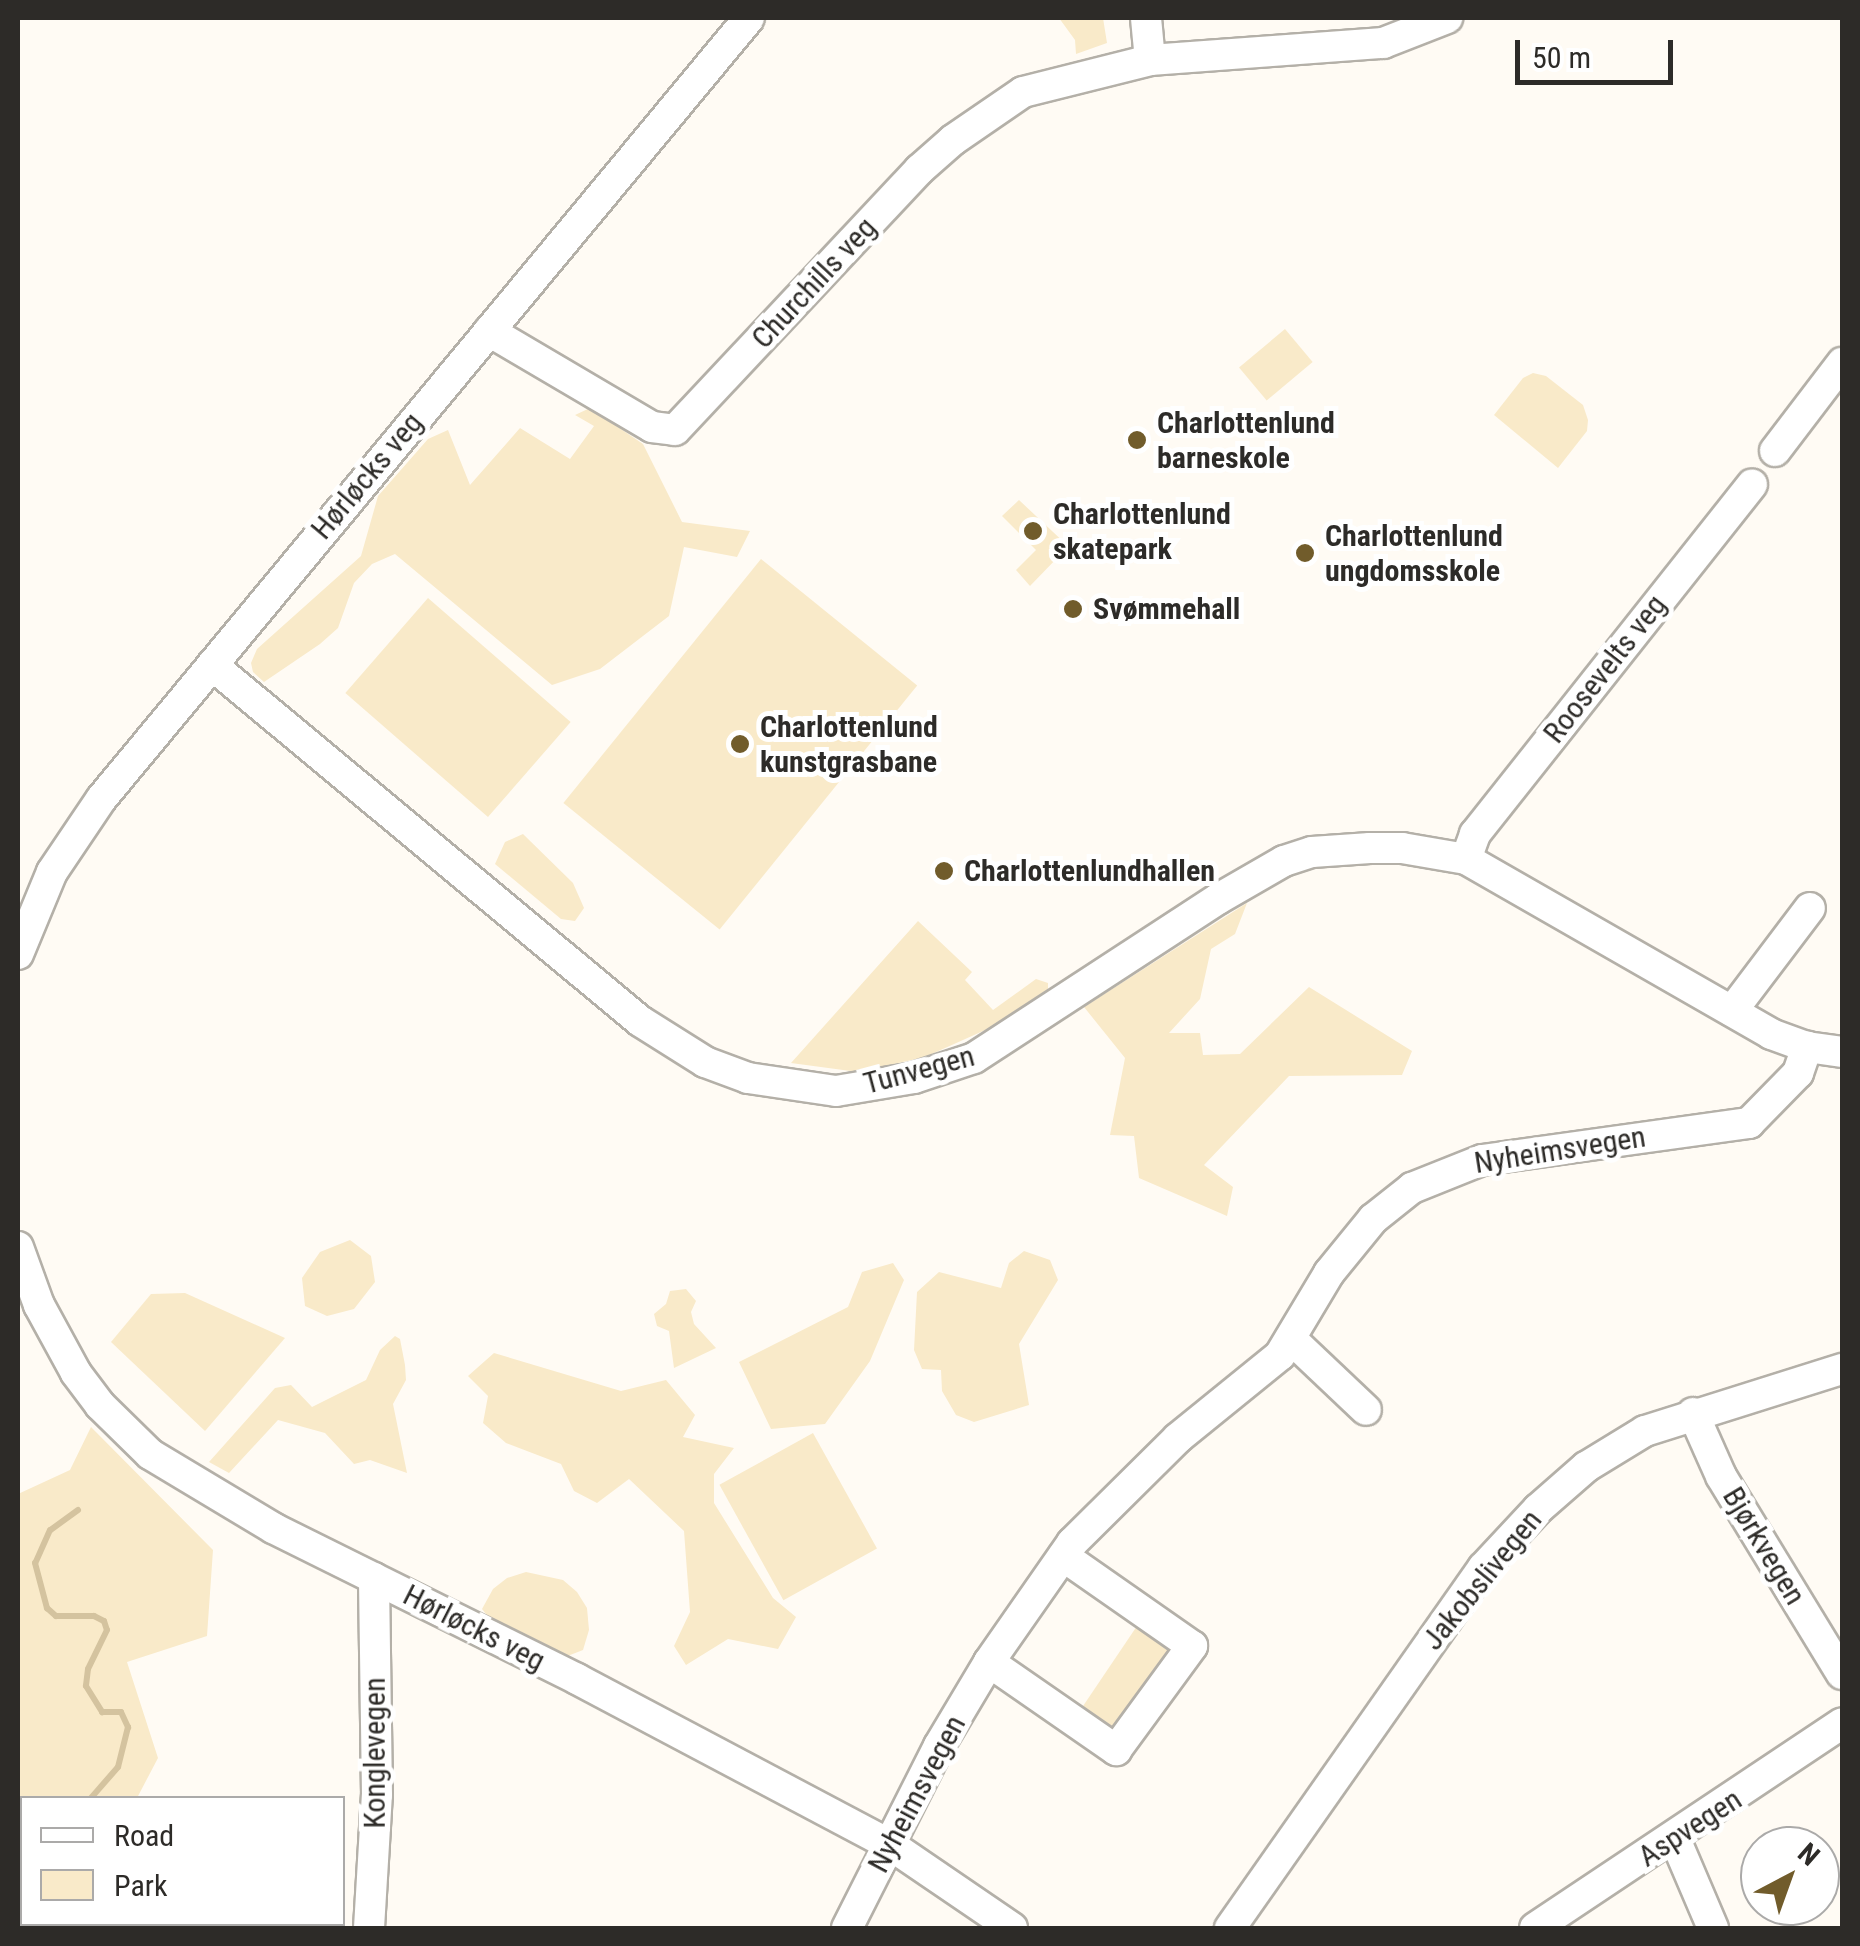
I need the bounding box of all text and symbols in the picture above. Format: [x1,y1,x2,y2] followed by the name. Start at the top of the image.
[1520,20,1678,82] scale bar
[1532,40,1591,75] text: 50 m
[744,210,884,356] street label: Churchills veg
[304,405,430,547] street label: Hørløcks veg
[1157,405,1335,476] place label: Charlottenlund barneskole
[1126,429,1148,451] marker: Charlottenlund barneskole
[1053,496,1231,566] place label: Charlottenlund skatepark
[1325,518,1503,588] place label: Charlottenlund ungdomsskole
[1022,520,1044,542] marker: Charlottenlund skatepark
[1294,542,1316,564] marker: Charlottenlund ungdomsskole
[1536,588,1674,750] street label: Roosevelts veg
[1093,591,1240,627] place label: Svømmehall
[1062,598,1084,620] marker: Svømmehall
[760,709,938,780] place label: Charlottenlund kunstgrasbane
[729,733,751,755] marker: Charlottenlund kunstgrasbane
[964,853,1215,889] place label: Charlottenlundhallen
[933,860,955,882] marker: Charlottenlundhallen
[860,1038,978,1102] street label: Tunvegen
[1472,1119,1648,1181] street label: Nyheimsvegen
[1715,1481,1813,1611] street label: Bjørkvegen
[1415,1503,1549,1657] street label: Jakobslivegen
[397,1577,551,1679] street label: Hørløcks veg
[357,1677,393,1829] street label: Konglevegen
[861,1709,973,1879] street label: Nyheimsvegen
[1632,1781,1748,1875] street label: Aspvegen
[20,1796,345,1926] legend
[114,1818,174,1853] text: Road
[1740,1826,1840,1926] north arrow
[1791,1836,1826,1873] text: N
[114,1868,168,1903] text: Park

